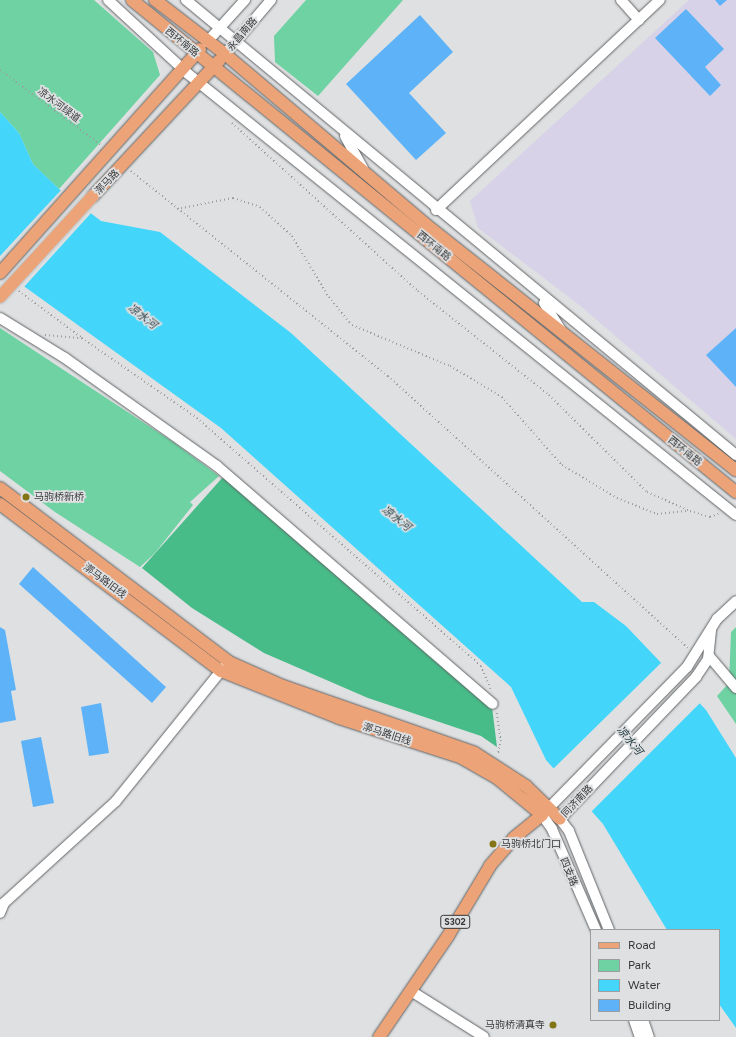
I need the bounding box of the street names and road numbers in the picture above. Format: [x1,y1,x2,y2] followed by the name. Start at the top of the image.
[225,15,259,53] street label: 永昌南路
[163,25,201,59] street label: 西环南路
[35,85,83,125] street label: 凉水河绿道
[92,167,122,197] street label: 漷马路
[415,229,453,263] street label: 西环南路
[666,434,704,468] street label: 西环南路
[81,561,129,601] street label: 漷马路旧线
[361,721,413,747] street label: 漷马路旧线
[559,782,595,820] street label: 同济南路
[558,856,580,888] street label: 四支路
[440,915,470,929] road number: S302

